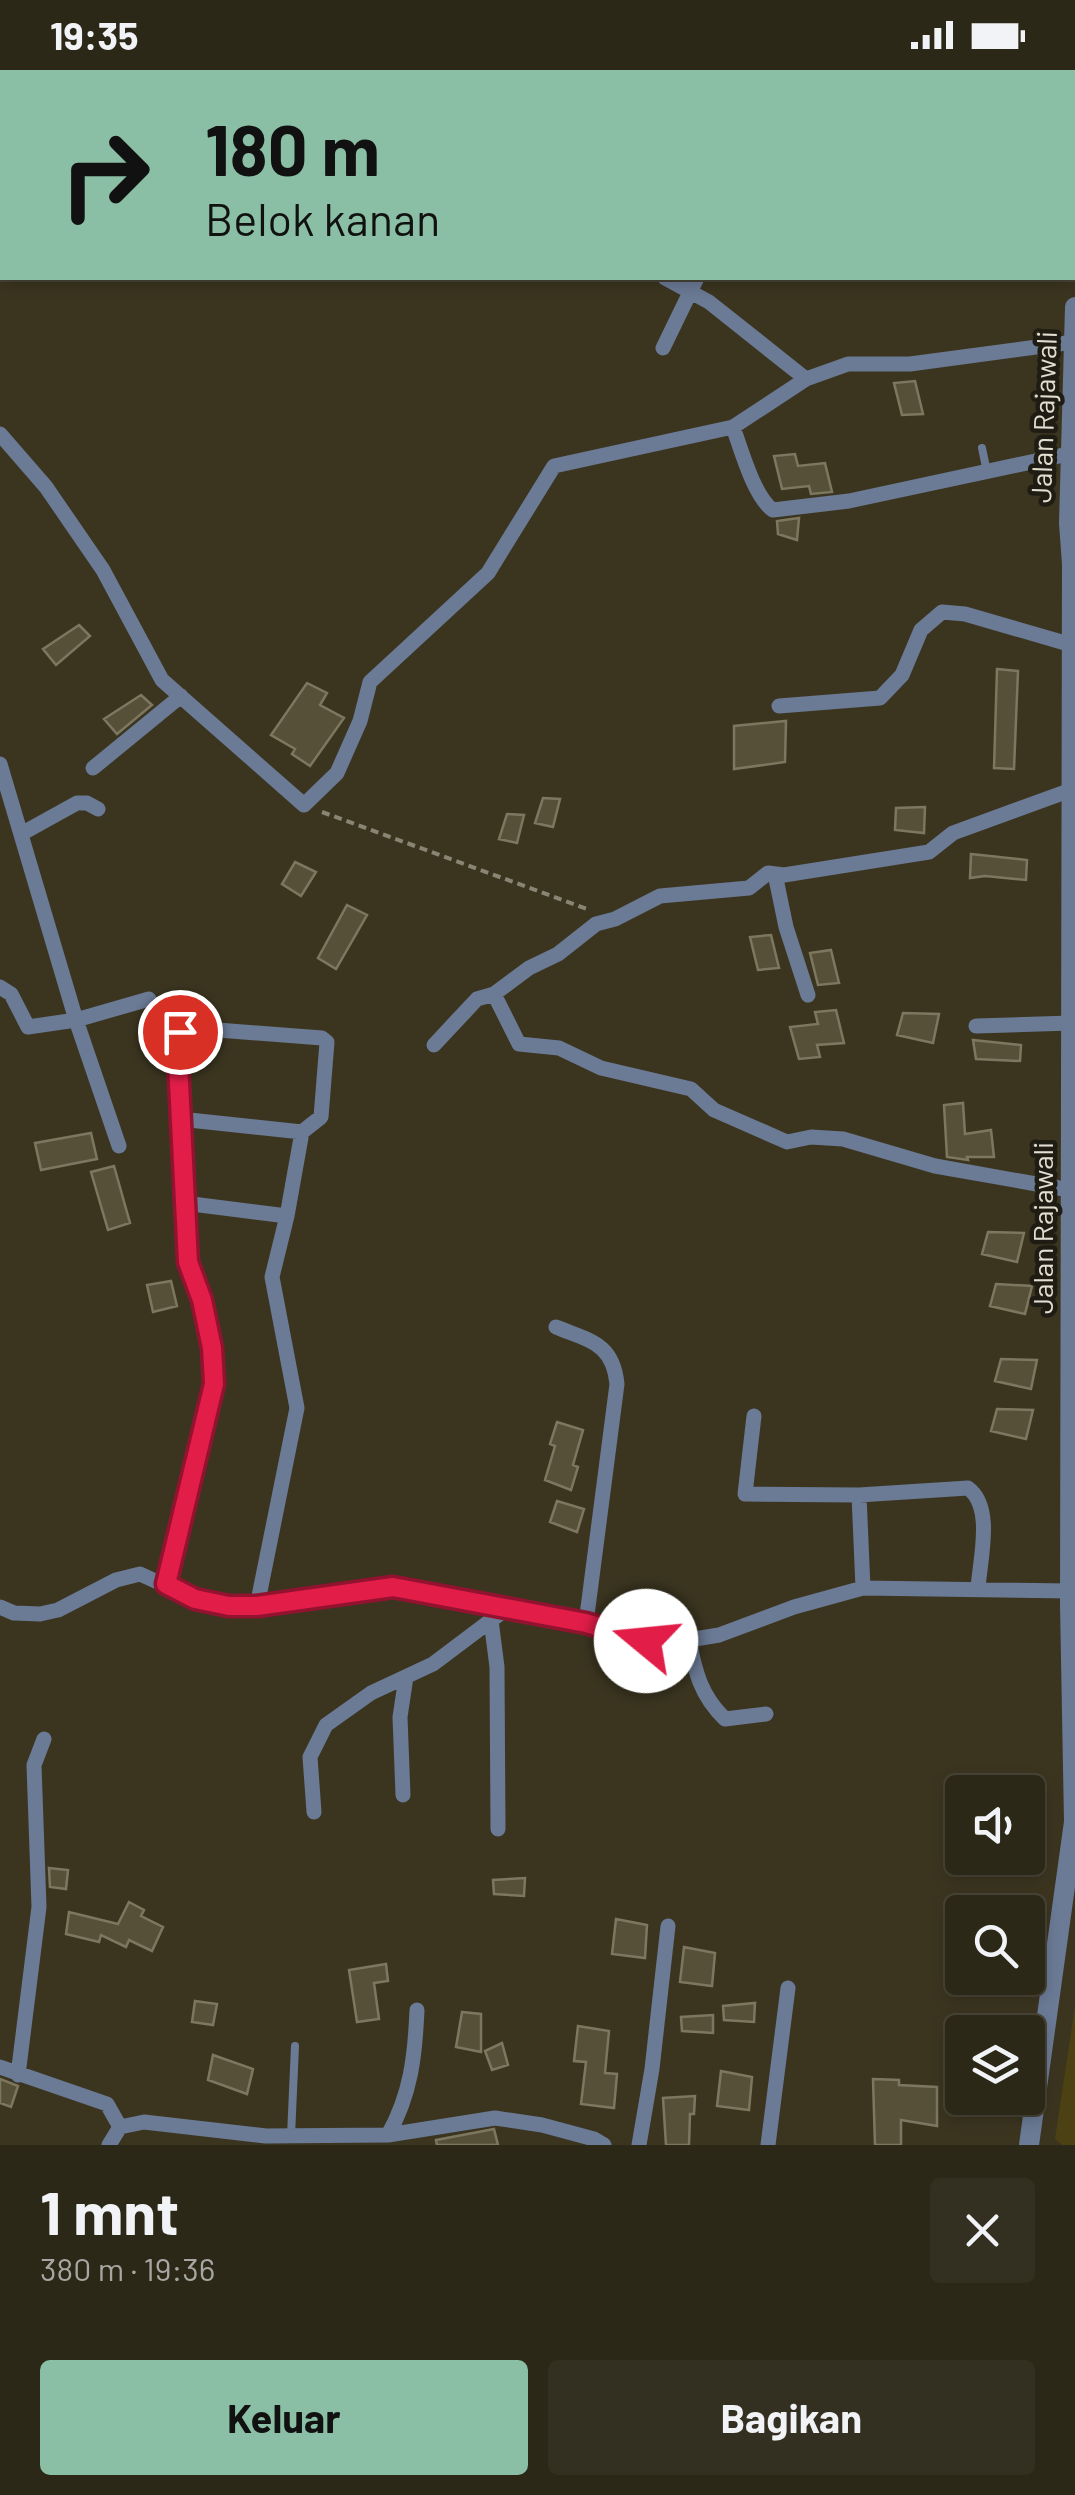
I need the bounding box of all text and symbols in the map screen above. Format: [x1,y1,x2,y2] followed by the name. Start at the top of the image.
[50,12,138,58] text: 19:35
[205,106,380,190] text: 180 m
[40,110,170,240] icon: right
[205,191,440,245] text: Belok kanan
[1023,330,1063,504] street label: Jalan Rajawali
[138,990,223,1075] pin
[153,1005,208,1060] icon: arrive
[1025,1142,1059,1314] street label: Jalan Rajawali
[594,1589,698,1693] position arrow
[945,1775,1045,2115] map controls
[945,1775,1045,1875] button: sound
[945,1895,1045,1995] button: search
[945,2015,1045,2115] button: layers
[40,2175,179,2247] text: 1 mnt
[930,2178,1035,2283] button: close
[40,2249,215,2287] text: 380 m · 19:36
[40,2360,528,2475] button: Keluar
[548,2360,1035,2475] button: Bagikan

